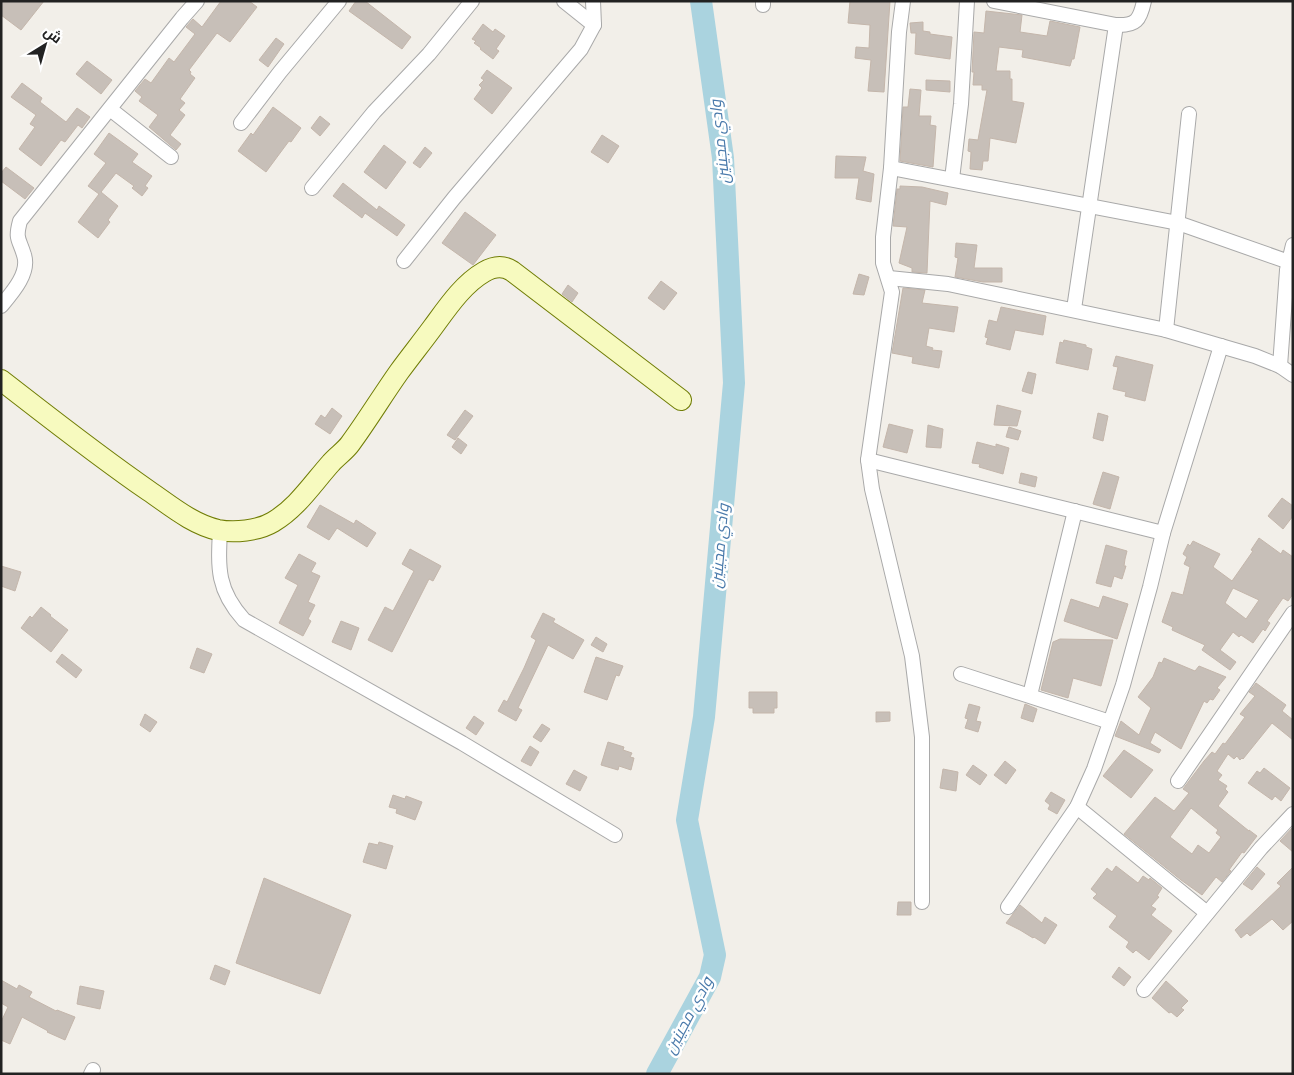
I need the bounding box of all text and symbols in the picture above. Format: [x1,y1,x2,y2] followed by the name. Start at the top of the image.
[20,20,70,70] north arrow
[40,22,65,47] text: ش
[704,97,736,185] water label: وادي مجينين
[705,502,736,589] water label: وادي مجينين
[659,972,720,1058] water label: وادي مجينين

